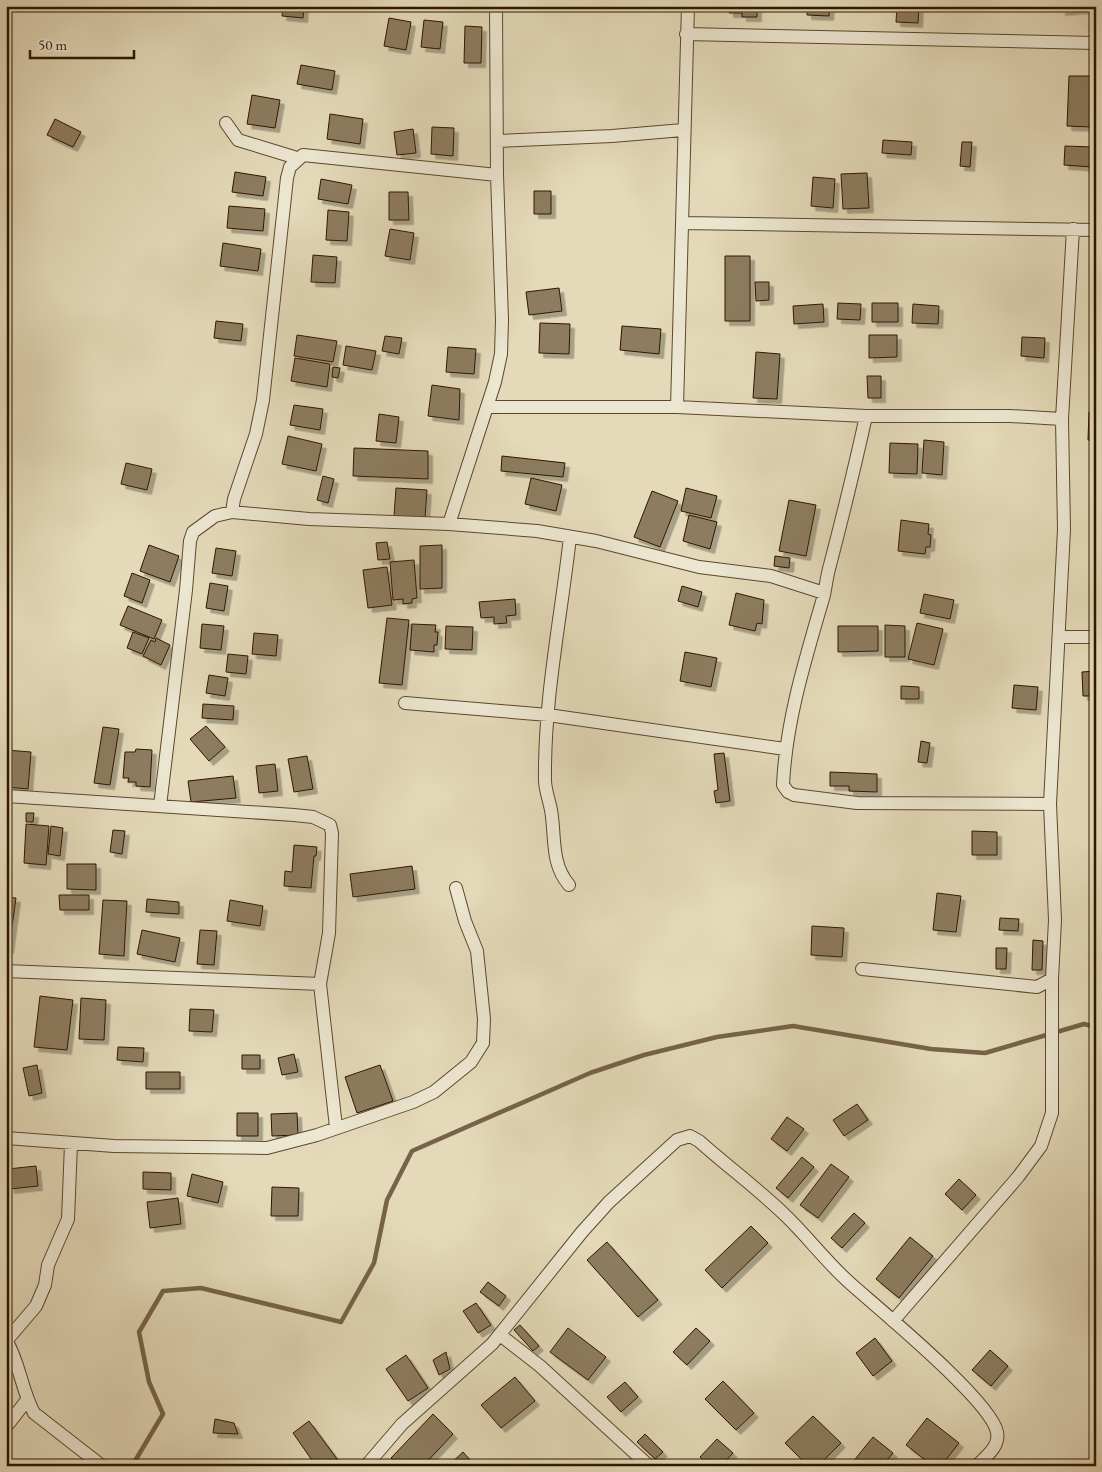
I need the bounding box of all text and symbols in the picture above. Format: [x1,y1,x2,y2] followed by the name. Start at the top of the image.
[30,28,134,60] scale bar
[38,35,67,54] text: 50 m

